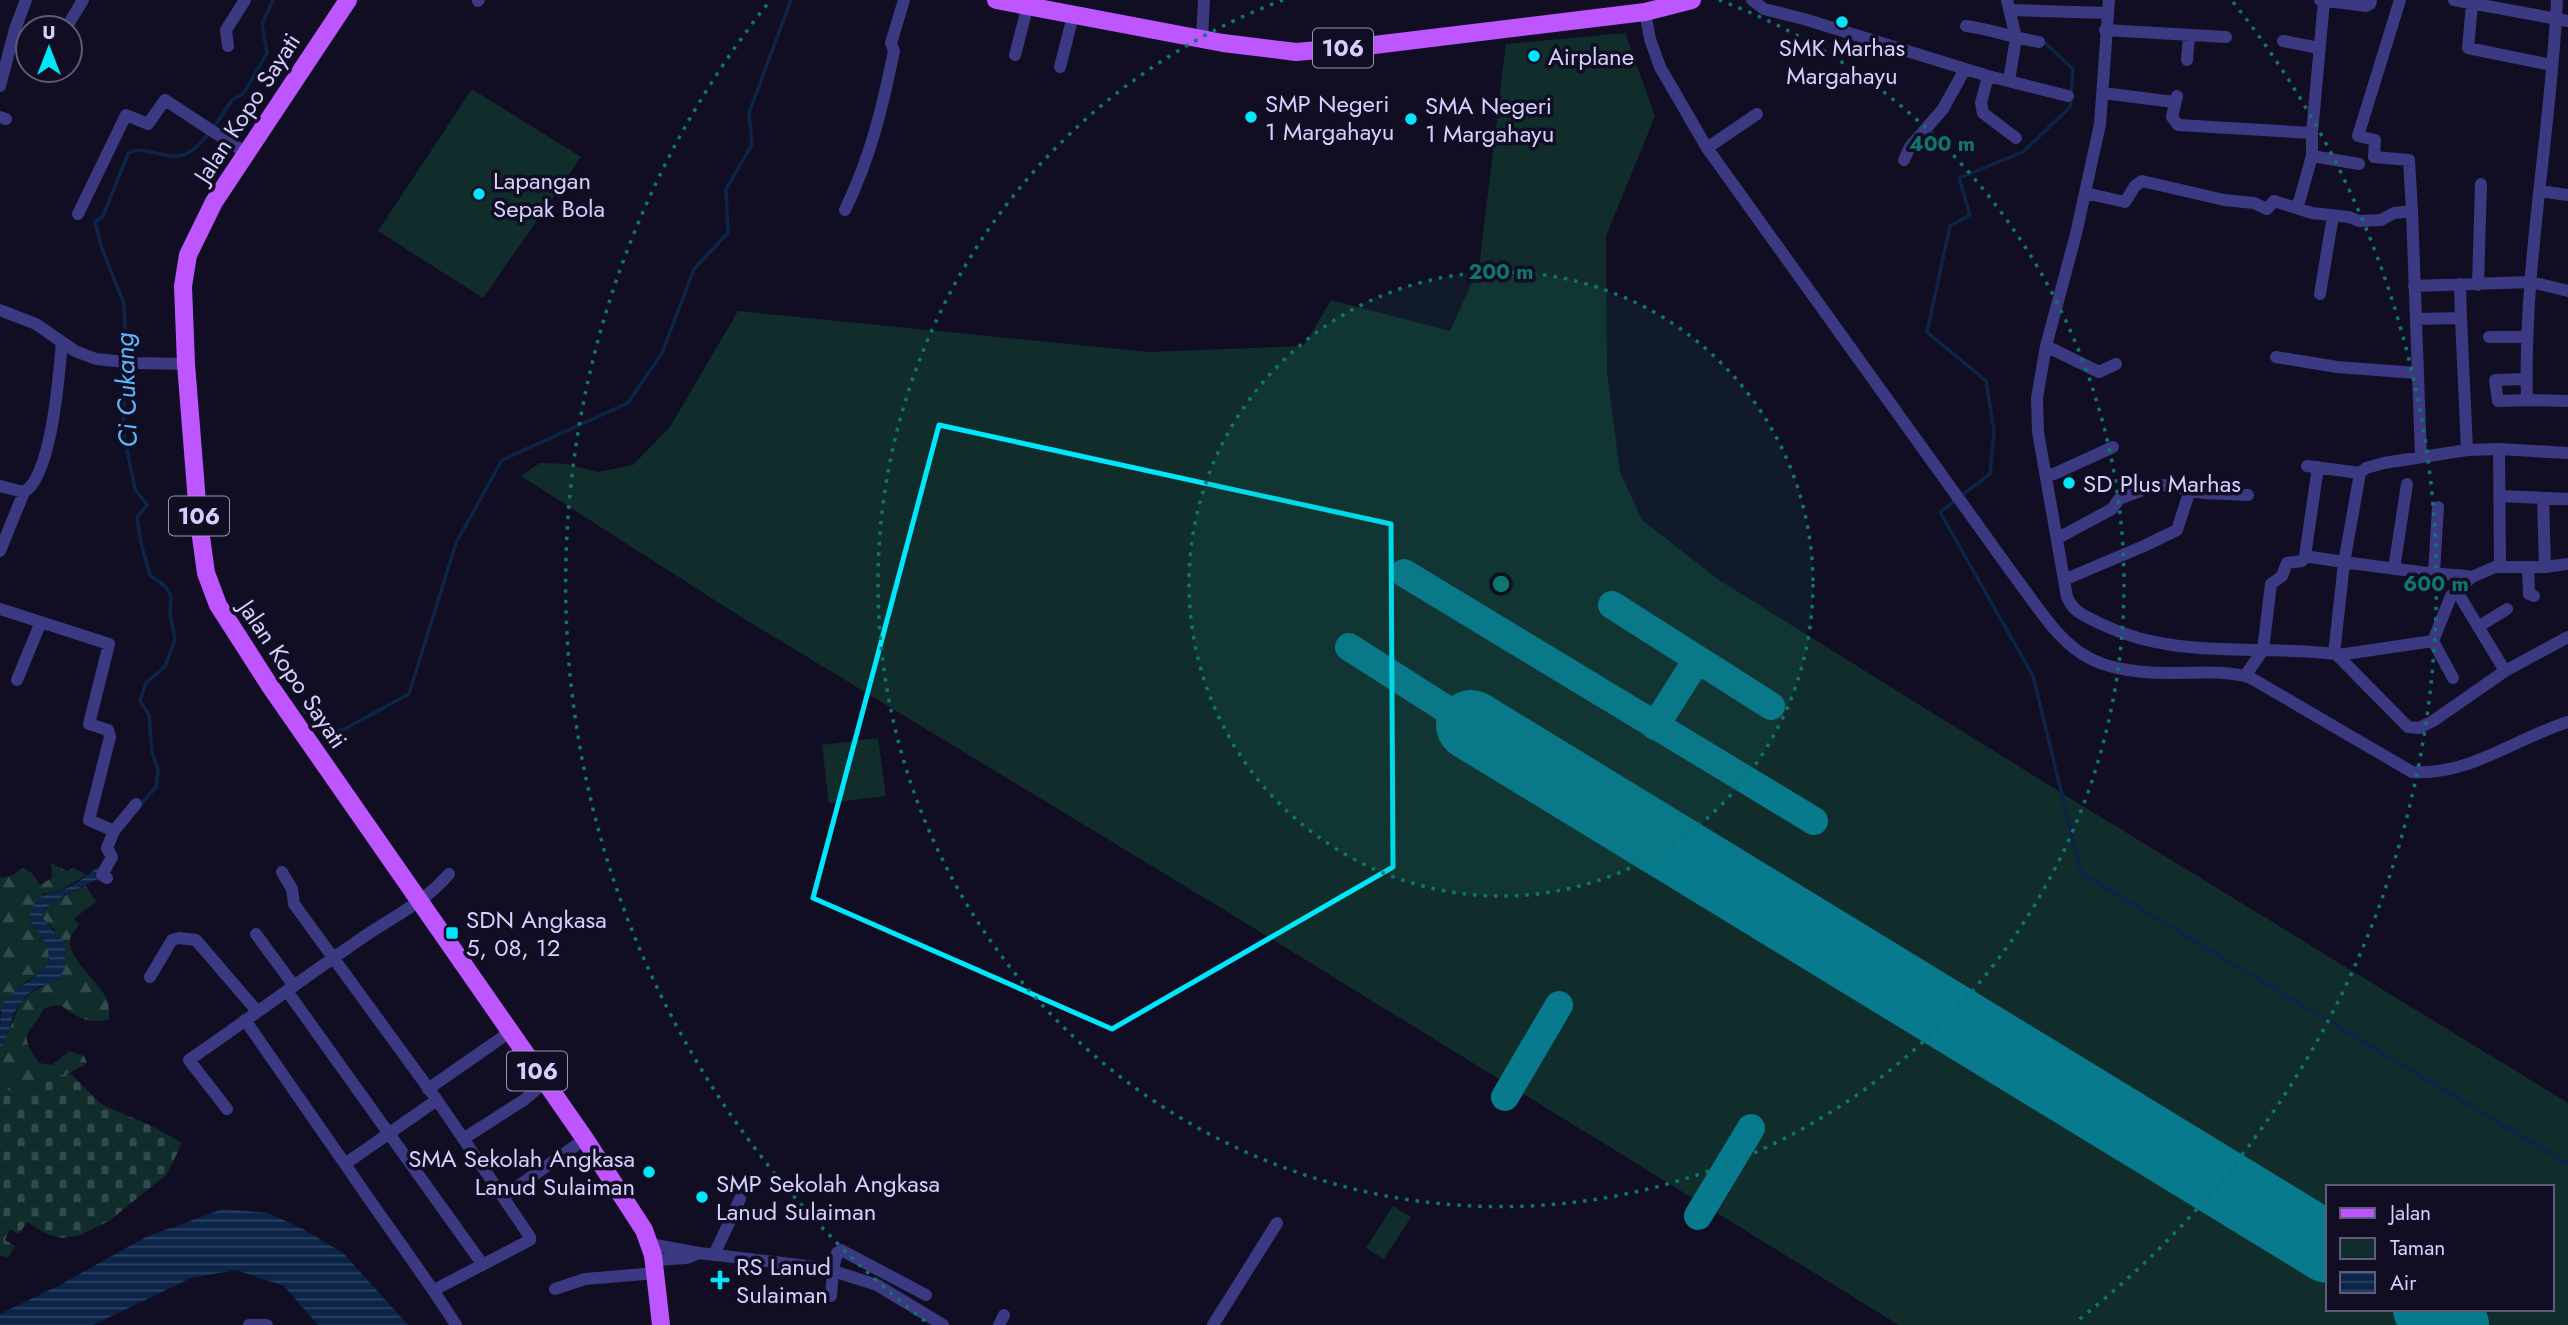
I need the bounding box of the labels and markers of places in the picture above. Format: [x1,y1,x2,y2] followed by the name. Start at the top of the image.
[1834,14,1850,30] marker: SMK Marhas Margahayu
[1779,30,1905,93] place label: SMK Marhas Margahayu
[1548,39,1634,74] place label: Airplane
[1526,48,1542,64] marker: Airplane
[1265,86,1394,149] place label: SMP Negeri 1 Margahayu
[1425,88,1554,151] place label: SMA Negeri 1 Margahayu
[1243,109,1259,125] marker: SMP Negeri 1 Margahayu
[1403,111,1419,127] marker: SMA Negeri 1 Margahayu
[493,163,605,226] place label: Lapangan Sepak Bola
[471,186,487,202] marker: Lapangan Sepak Bola
[2083,466,2241,501] place label: SD Plus Marhas
[2061,475,2077,491] marker: SD Plus Marhas
[1489,572,1513,596] centre of rings
[466,902,607,965] place label: SDN Angkasa 5, 08, 12
[444,925,460,941] marker: SDN Angkasa 5, 08, 12
[408,1141,635,1204] place label: SMA Sekolah Angkasa Lanud Sulaiman
[641,1164,657,1180] marker: SMA Sekolah Angkasa Lanud Sulaiman
[716,1166,940,1229] place label: SMP Sekolah Angkasa Lanud Sulaiman
[694,1189,710,1205] marker: SMP Sekolah Angkasa Lanud Sulaiman
[736,1249,831,1312] place label: RS Lanud Sulaiman
[710,1270,730,1290] marker: RS Lanud Sulaiman

